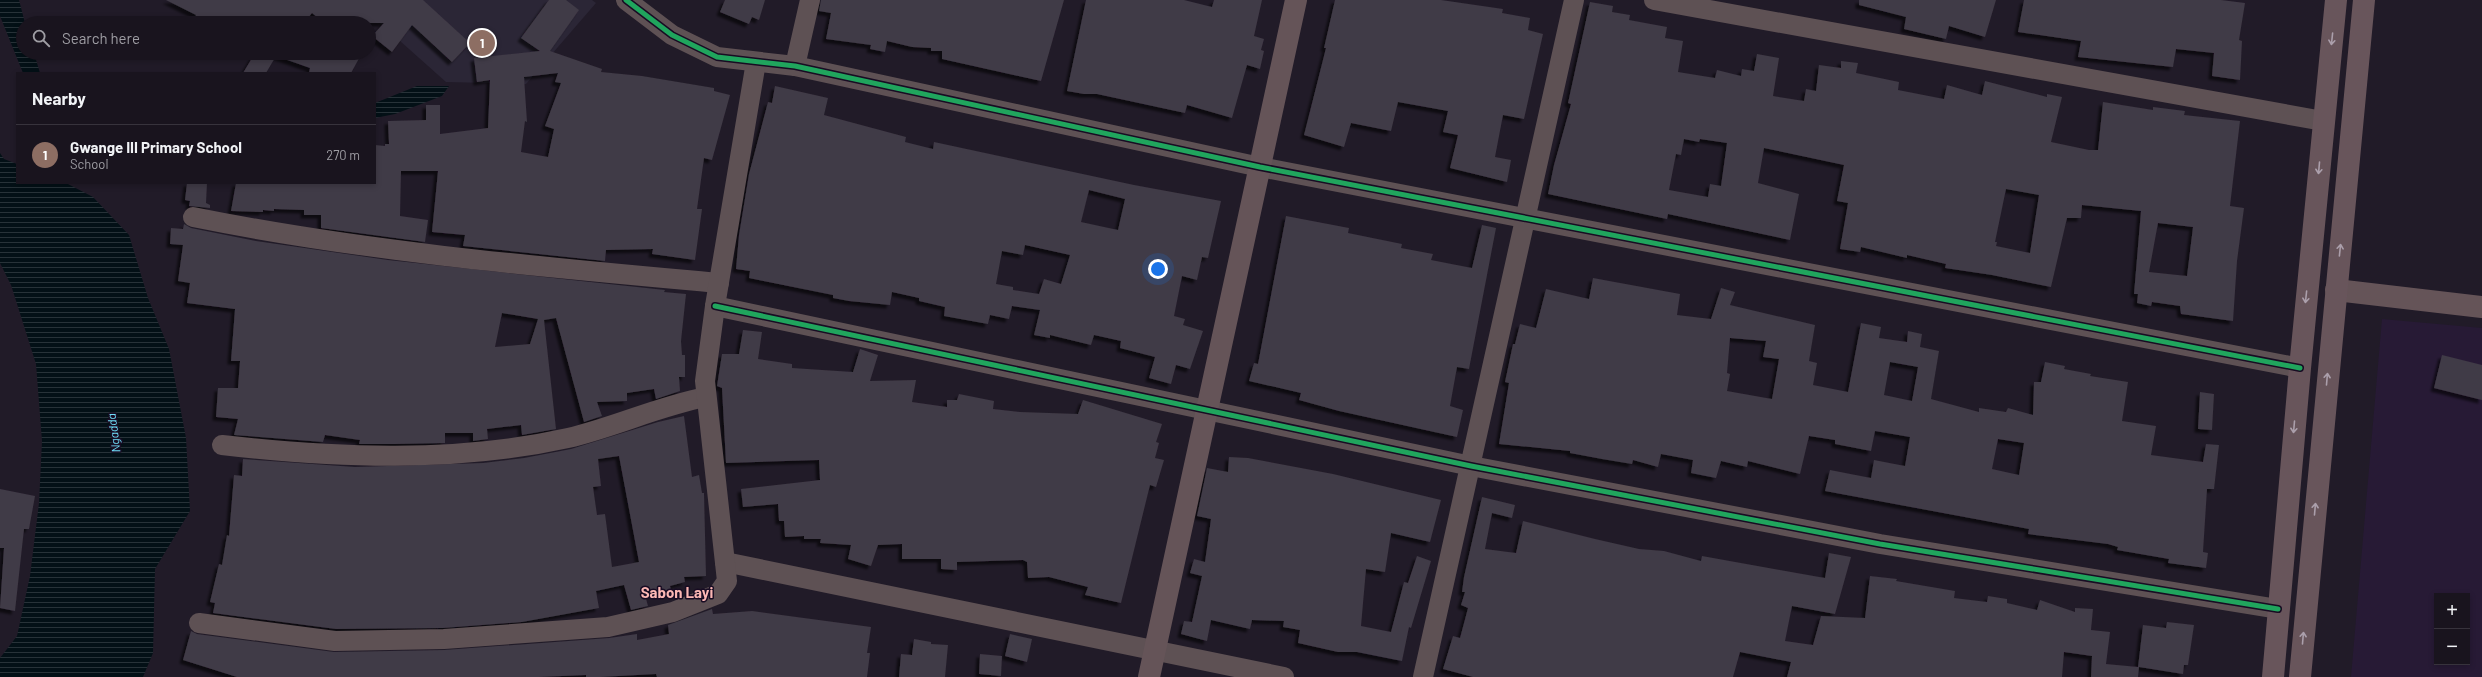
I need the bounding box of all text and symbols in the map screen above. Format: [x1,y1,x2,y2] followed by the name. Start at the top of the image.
[16,16,376,60] search box
[30,27,52,49] icon: search
[469,28,495,58] pin: 1
[62,29,140,47] text: Search here
[2328,32,2336,45] one-way arrow
[32,88,86,108] text: Nearby
[70,138,242,156] text: Gwange III Primary School
[43,147,47,163] text: 1
[326,147,360,163] text: 270 m
[70,156,108,172] text: School
[2315,161,2322,174] one-way arrow
[2337,244,2344,257] one-way arrow
[1148,259,1168,279] your location
[2303,291,2310,304] one-way arrow
[2323,373,2330,386] one-way arrow
[104,413,122,454] water label: Ngadda
[2291,420,2298,433] one-way arrow
[2311,503,2319,516] one-way arrow
[641,583,713,601] district label: Sabon Layi
[2434,593,2470,665] map controls
[2434,593,2470,629] button: +
[2434,629,2470,665] button: −
[2300,632,2307,645] one-way arrow

